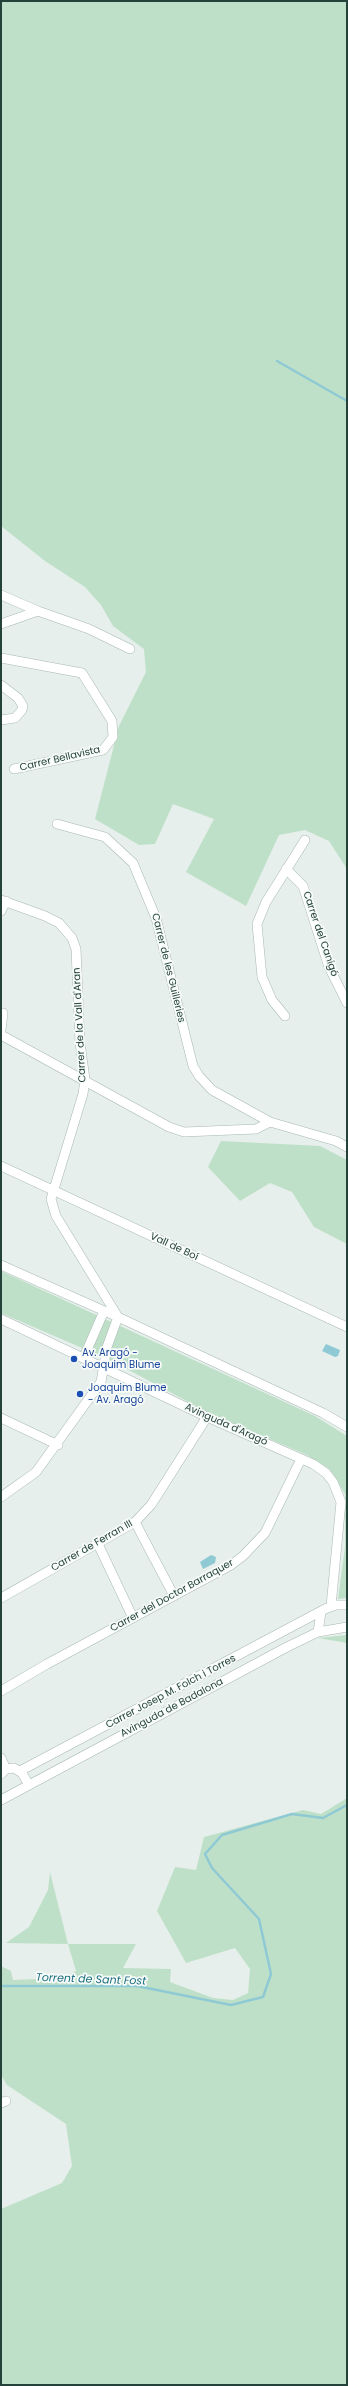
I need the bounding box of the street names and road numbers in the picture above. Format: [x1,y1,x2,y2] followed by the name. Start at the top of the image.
[19,744,101,774] street label: Carrer Bellavista
[300,890,340,978] street label: Carrer del Canigó
[149,912,187,1024] street label: Carrer de les Guilleries
[71,967,89,1083] street label: Carrer de la Vall d'Aran
[148,1231,200,1263] street label: Vall de Boí
[183,1401,269,1449] street label: Avinguda d'Aragó
[49,1518,135,1574] street label: Carrer de Ferran III
[108,1557,236,1635] street label: Carrer del Doctor Barraquer
[104,1653,238,1731] street label: Carrer Josep M. Folch i Torres
[119,1676,225,1740] street label: Avinguda de Badalona

